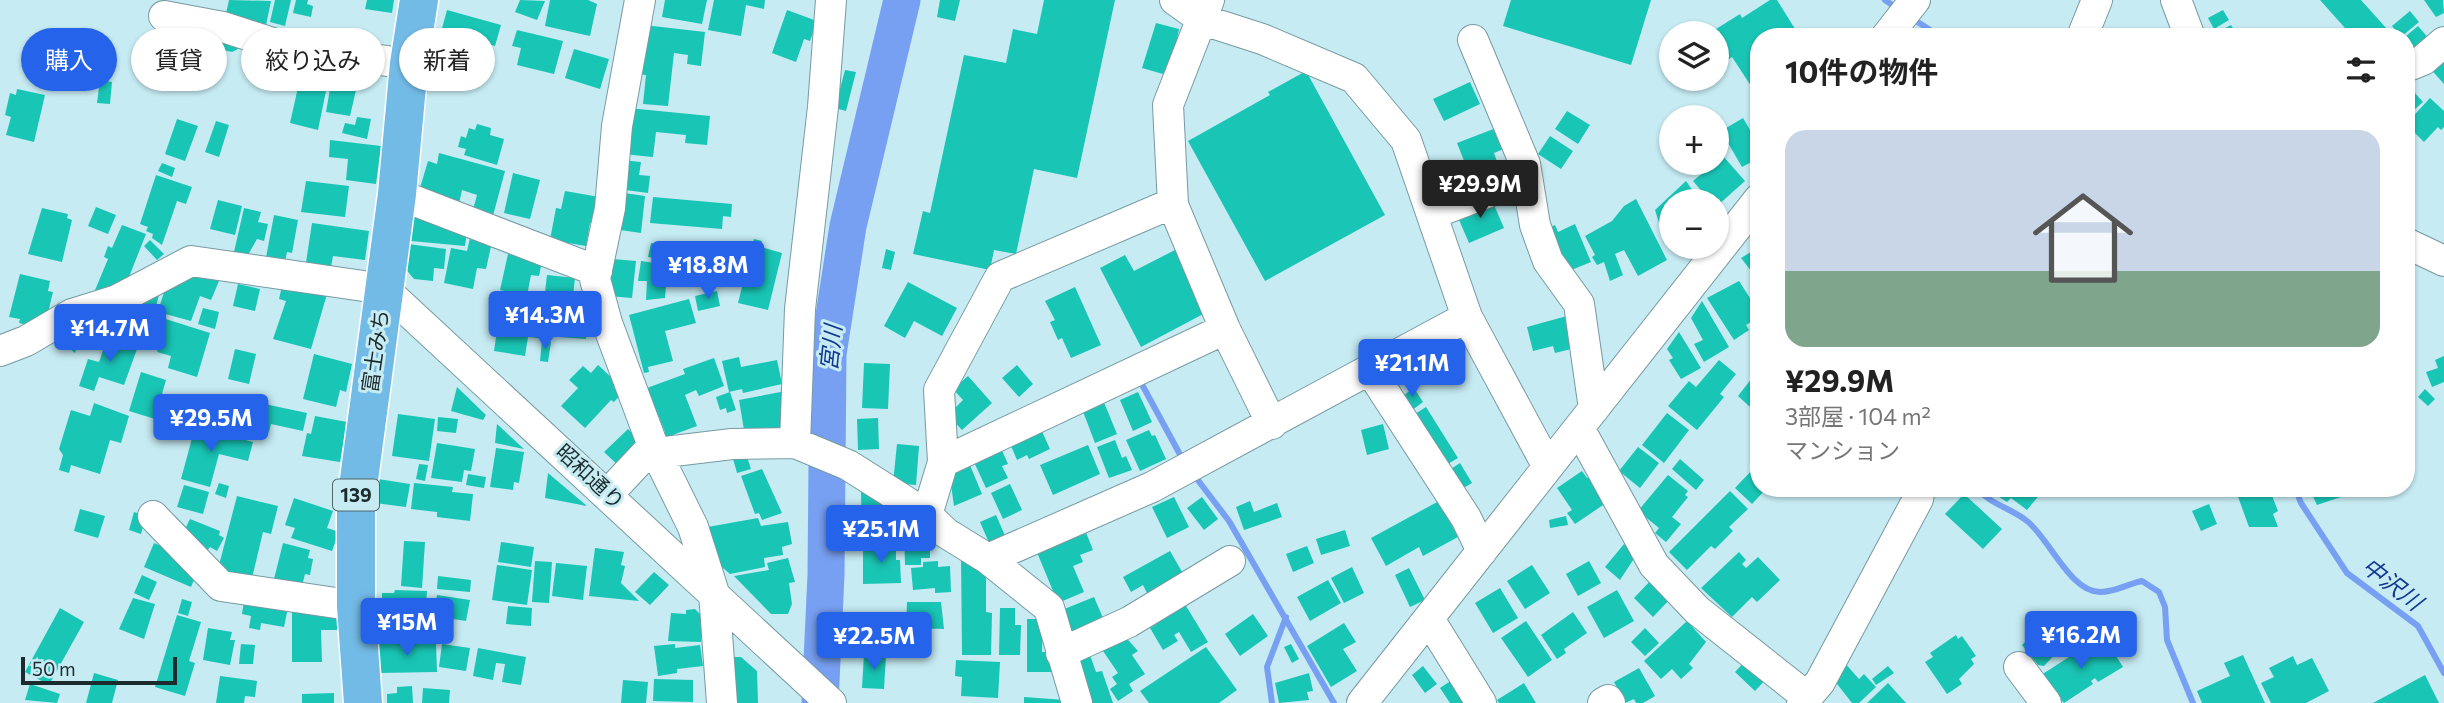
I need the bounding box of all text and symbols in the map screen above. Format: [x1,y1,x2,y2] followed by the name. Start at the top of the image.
[1659,21,1729,259] map controls
[1659,21,1729,91] button: layers
[21,28,117,91] chip: 購入
[131,28,227,91] chip: 賃貸
[241,28,385,91] chip: 絞り込み
[399,28,495,91] chip: 新着
[2342,51,2380,89] icon: filters
[1785,52,1939,89] text: 10件の物件
[1659,105,1729,175] button: +
[1423,160,1537,220] pin: ¥29.9M
[1438,169,1522,197] text: ¥29.9M
[2020,175,2146,301] icon: home
[1659,189,1729,259] button: −
[651,242,765,301] pin: ¥18.8M
[667,250,749,278] text: ¥18.8M
[488,292,602,351] pin: ¥14.3M
[505,300,585,328] text: ¥14.3M
[53,304,167,364] pin: ¥14.7M
[356,307,393,394] street label: 富士みち
[70,313,150,341] text: ¥14.7M
[814,321,847,372] water label: 宮川
[1355,340,1469,399] pin: ¥21.1M
[1374,348,1450,376] text: ¥21.1M
[1785,361,1894,398] text: ¥29.9M
[154,394,268,454] pin: ¥29.5M
[1785,402,1931,430] text: 3部屋 · 104 m²
[169,403,253,431] text: ¥29.5M
[1785,436,1900,464] text: マンション
[552,438,630,514] street label: 昭和通り
[333,480,379,510] road number: 139
[824,505,938,565] pin: ¥25.1M
[842,514,920,542] text: ¥25.1M
[2357,551,2431,617] water label: 中沢川
[366,598,448,658] pin: ¥15M
[377,607,437,635] text: ¥15M
[817,612,931,672] pin: ¥22.5M
[2024,612,2138,671] pin: ¥16.2M
[2041,620,2121,648] text: ¥16.2M
[833,621,915,649] text: ¥22.5M
[21,654,177,686] scale bar
[32,657,76,680] text: 50 m

